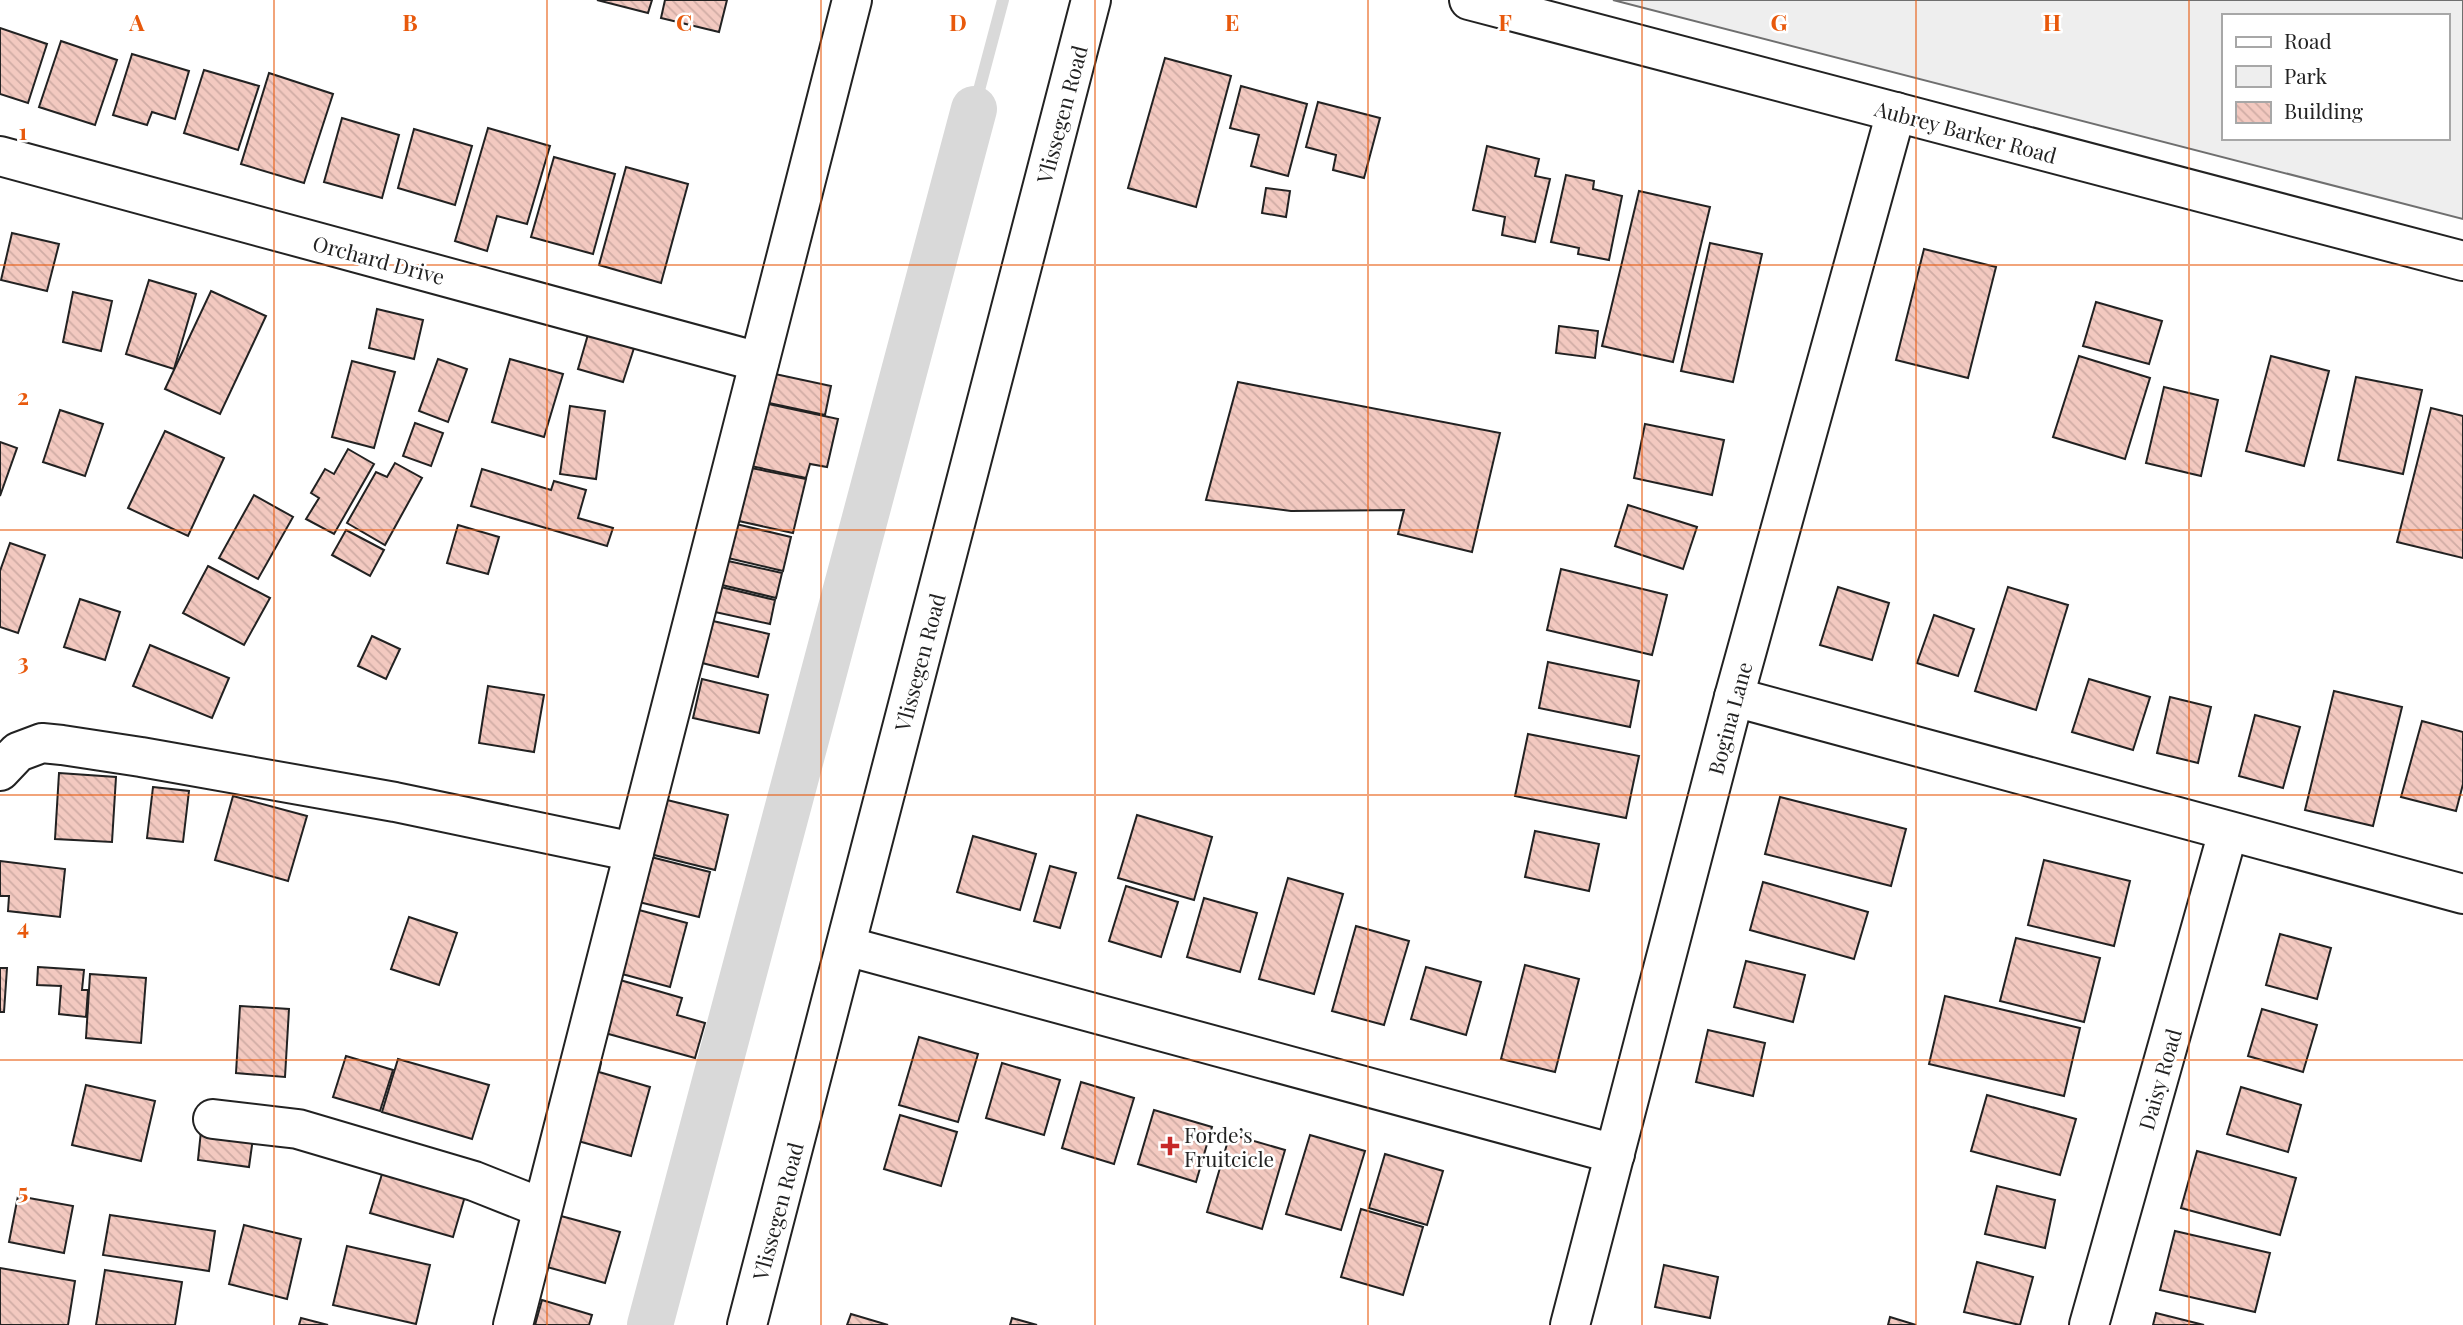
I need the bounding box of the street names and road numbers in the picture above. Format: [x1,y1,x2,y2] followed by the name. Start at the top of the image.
[1029,42,1093,187] street label: Vlissegen Road
[1871,93,2060,169] street label: Aubrey Barker Road
[310,228,448,290] street label: Orchard Drive
[887,590,951,735] street label: Vlissegen Road
[1700,658,1758,778] street label: Bogina Lane
[2131,1025,2187,1133] street label: Daisy Road
[745,1139,809,1284] street label: Vlissegen Road

